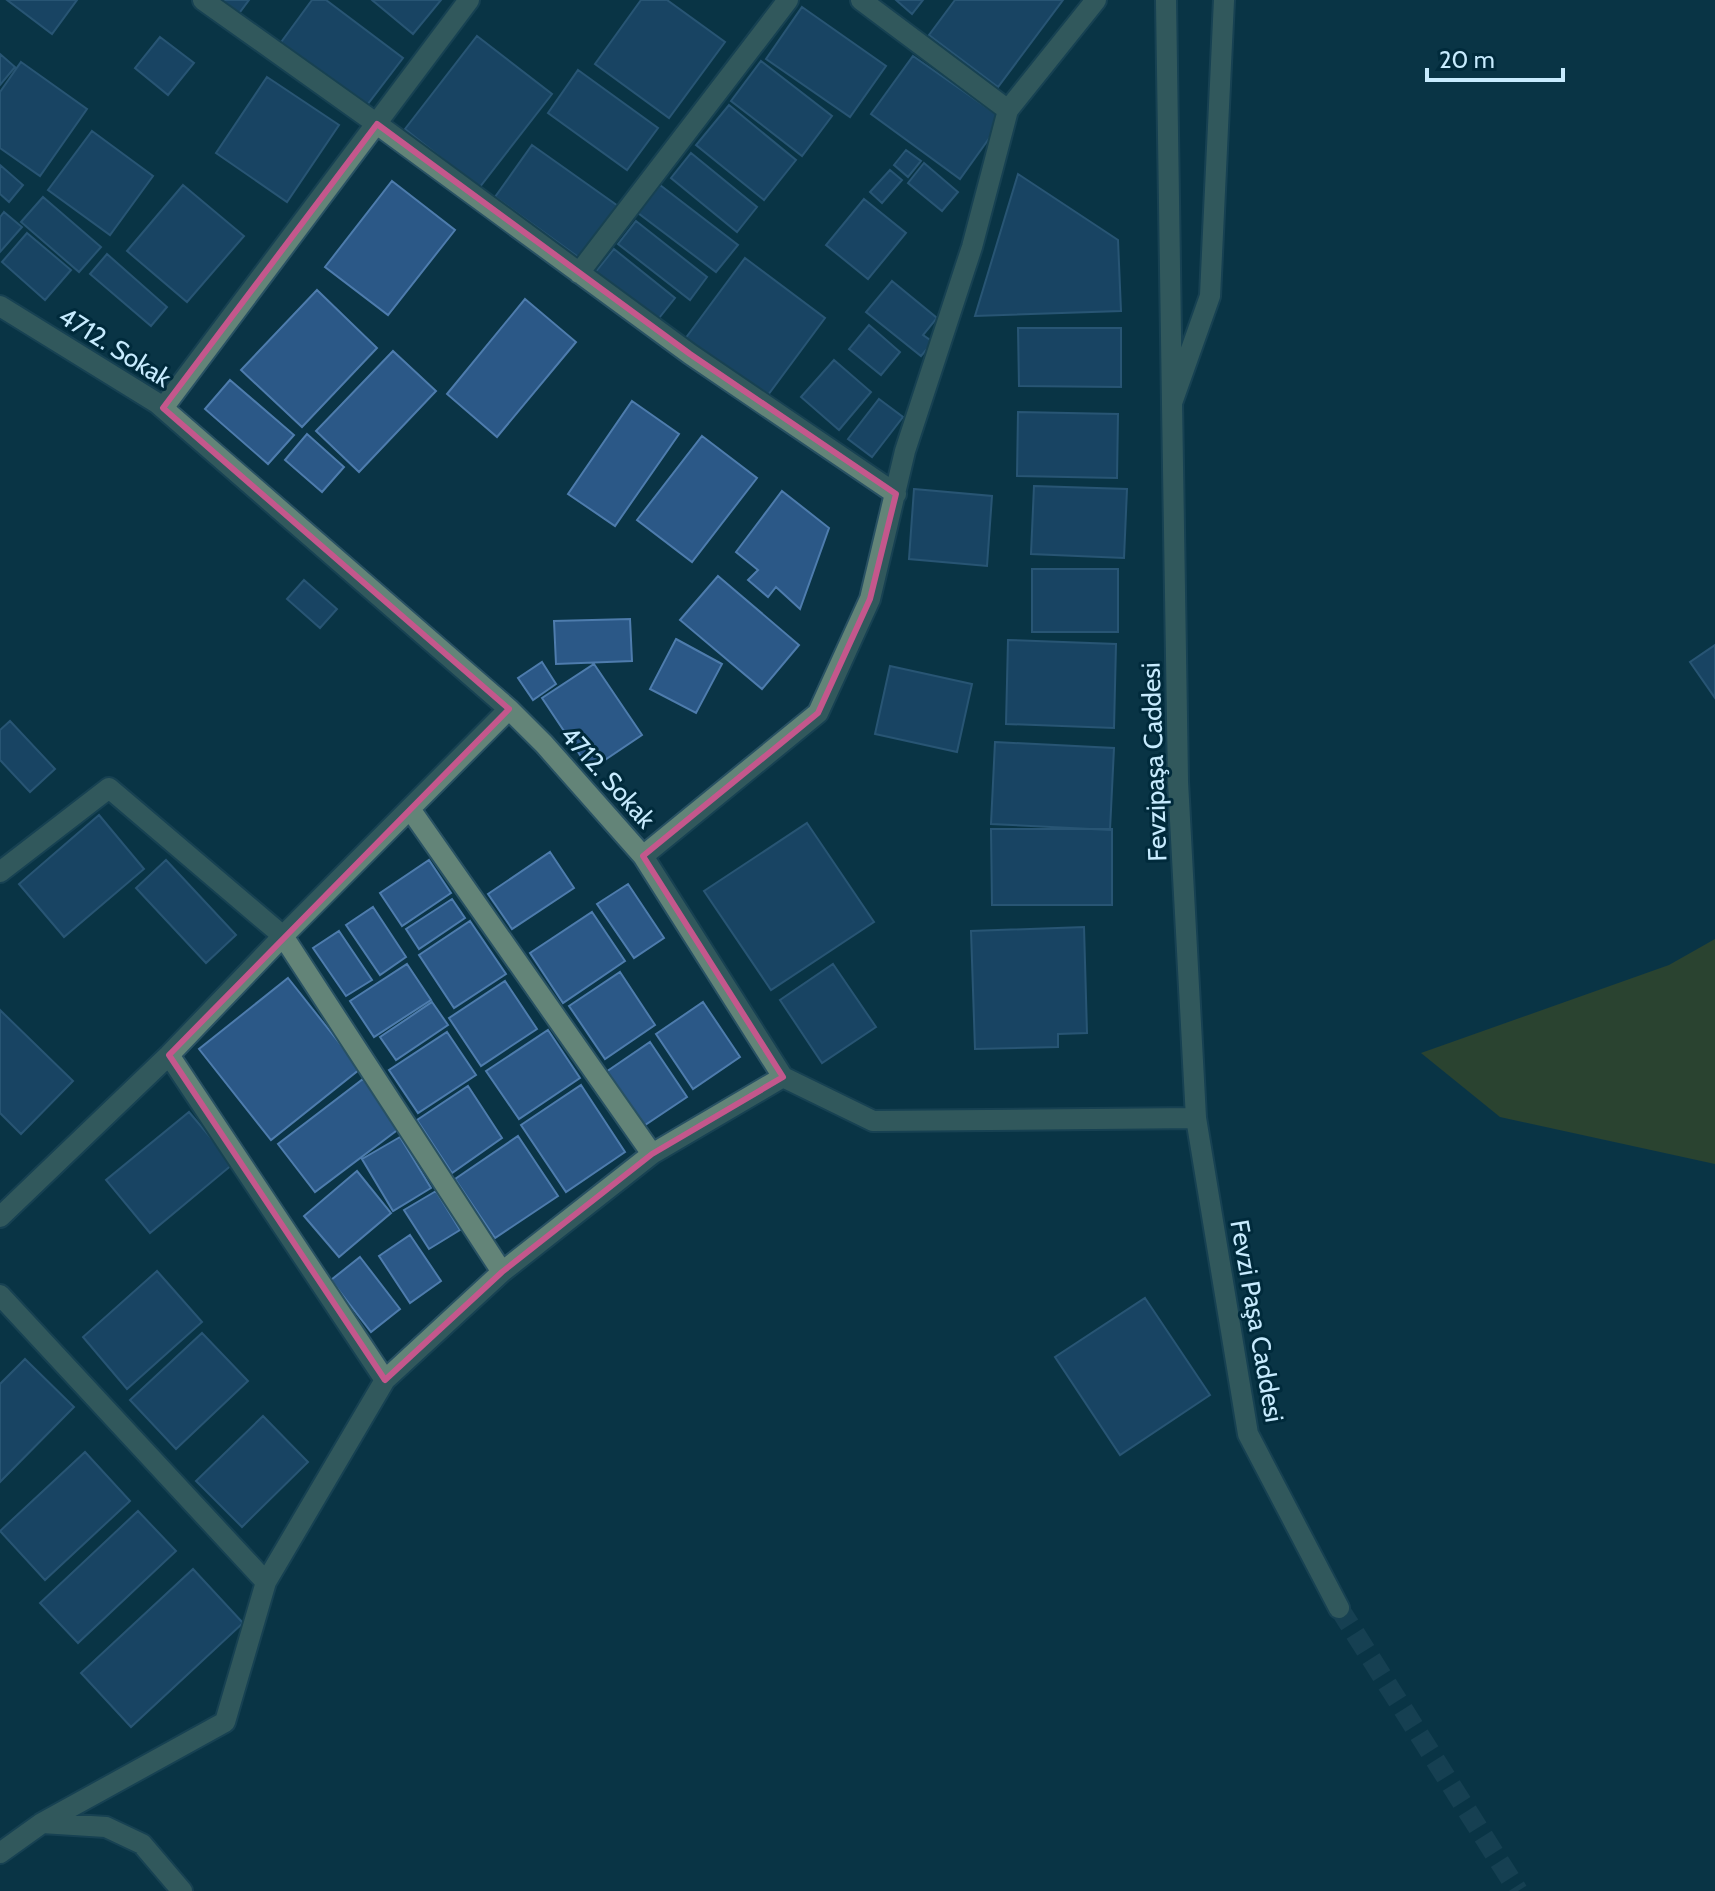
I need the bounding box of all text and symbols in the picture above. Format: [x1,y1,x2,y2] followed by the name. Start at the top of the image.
[1427,32,1563,82] scale bar
[1439,45,1495,74] text: 20 m
[53,300,177,394] street label: 4712. Sokak
[1135,662,1173,862] street label: Fevzipaşa Caddesi
[554,719,662,835] street label: 4712. Sokak
[1223,1217,1291,1425] street label: Fevzi Paşa Caddesi

